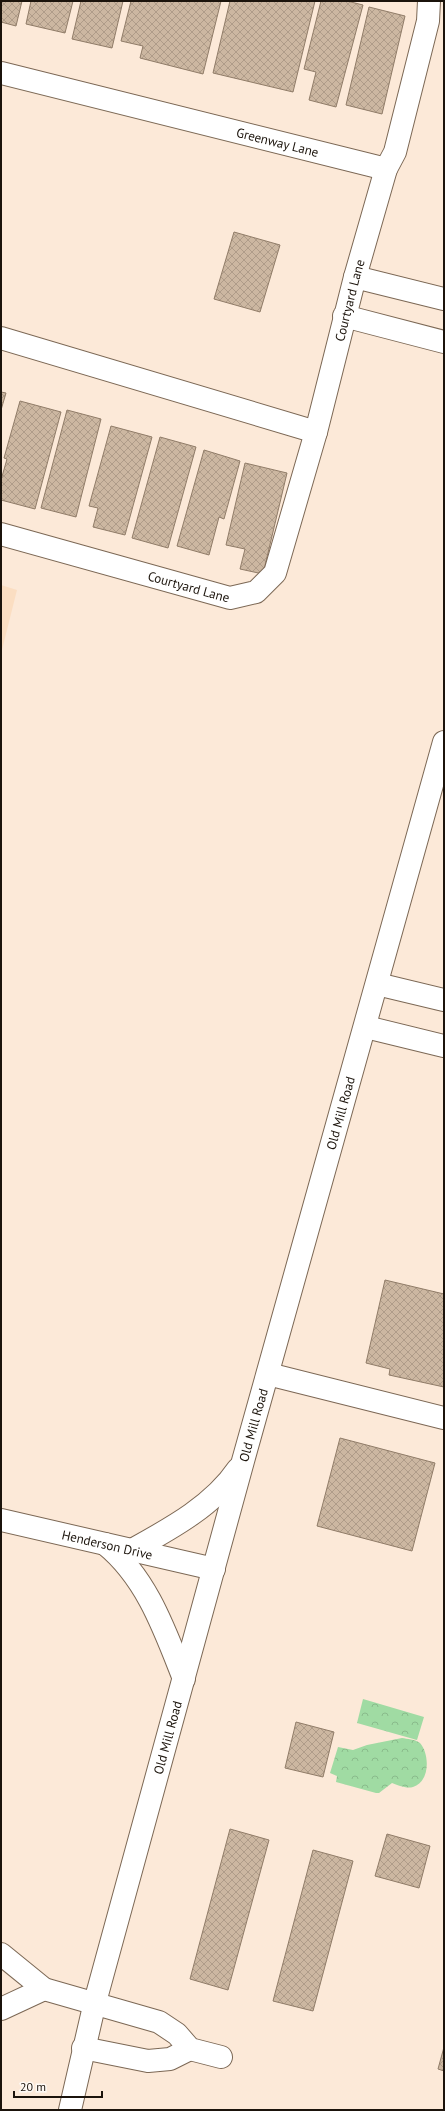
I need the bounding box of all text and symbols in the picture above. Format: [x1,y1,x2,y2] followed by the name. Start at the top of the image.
[235,124,321,160] street label: Greenway Lane
[331,257,368,343] street label: Courtyard Lane
[146,567,232,606] street label: Courtyard Lane
[322,1074,359,1152] street label: Old Mill Road
[235,1386,271,1464] street label: Old Mill Road
[60,1526,154,1563] street label: Henderson Drive
[149,1699,186,1776] street label: Old Mill Road
[14,2073,102,2099] scale bar
[20,2079,46,2094] text: 20 m

